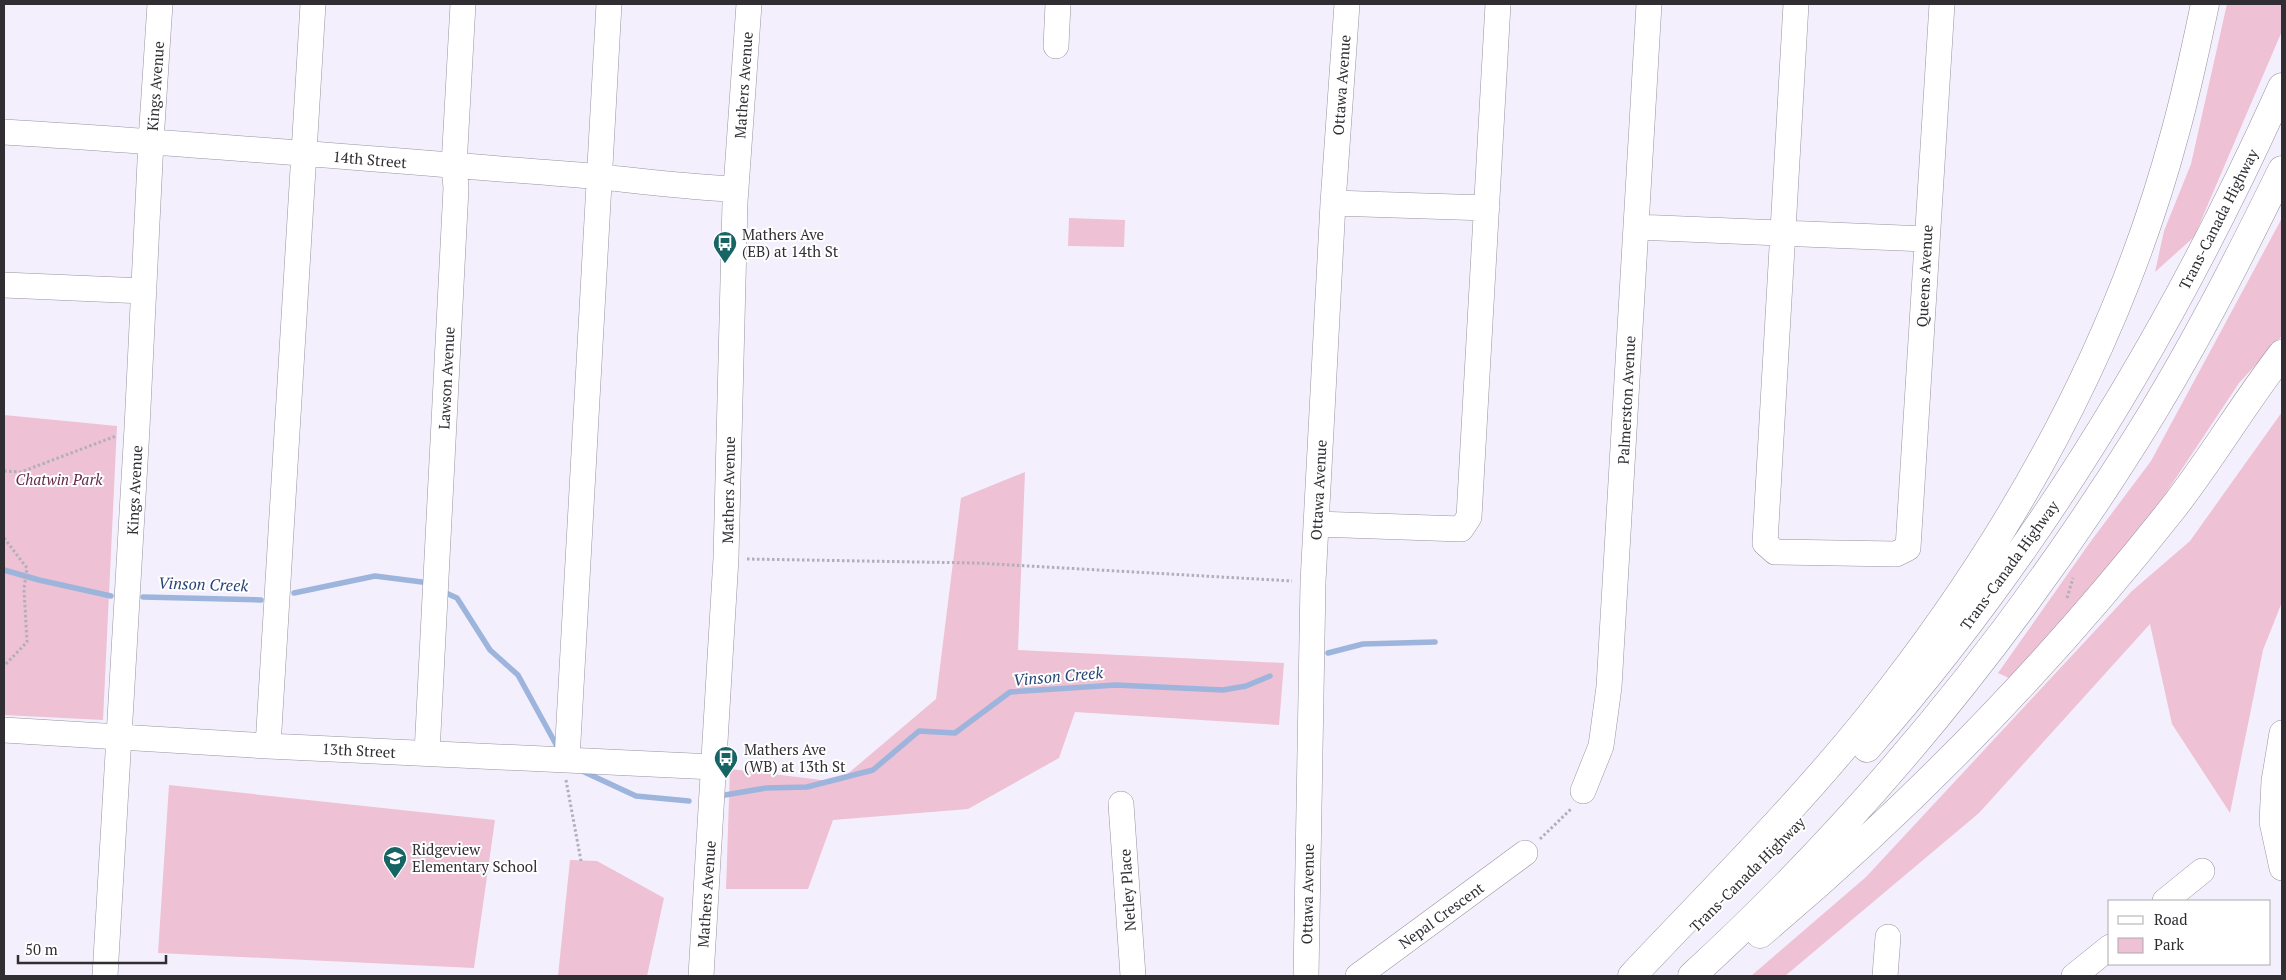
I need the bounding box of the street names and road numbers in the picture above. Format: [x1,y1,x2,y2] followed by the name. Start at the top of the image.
[729,31,757,139] street label: Mathers Avenue
[1328,34,1354,136] street label: Ottawa Avenue
[142,40,168,132] street label: Kings Avenue
[2174,145,2262,293] street label: Trans-Canada Highway
[332,146,408,172] street label: 14th Street
[1911,224,1937,328] street label: Queens Avenue
[433,326,459,430] street label: Lawson Avenue
[1613,335,1639,465] street label: Palmerston Avenue
[717,436,739,544] street label: Mathers Avenue
[1305,439,1331,541] street label: Ottawa Avenue
[122,445,146,535] street label: Kings Avenue
[1955,496,2063,634] street label: Trans-Canada Highway
[322,738,397,762] street label: 13th Street
[1685,812,1809,936] street label: Trans-Canada Highway
[692,840,720,948] street label: Mathers Avenue
[1296,843,1318,945] street label: Ottawa Avenue
[1114,848,1140,932] street label: Netley Place
[1394,877,1488,953] street label: Nepal Crescent

